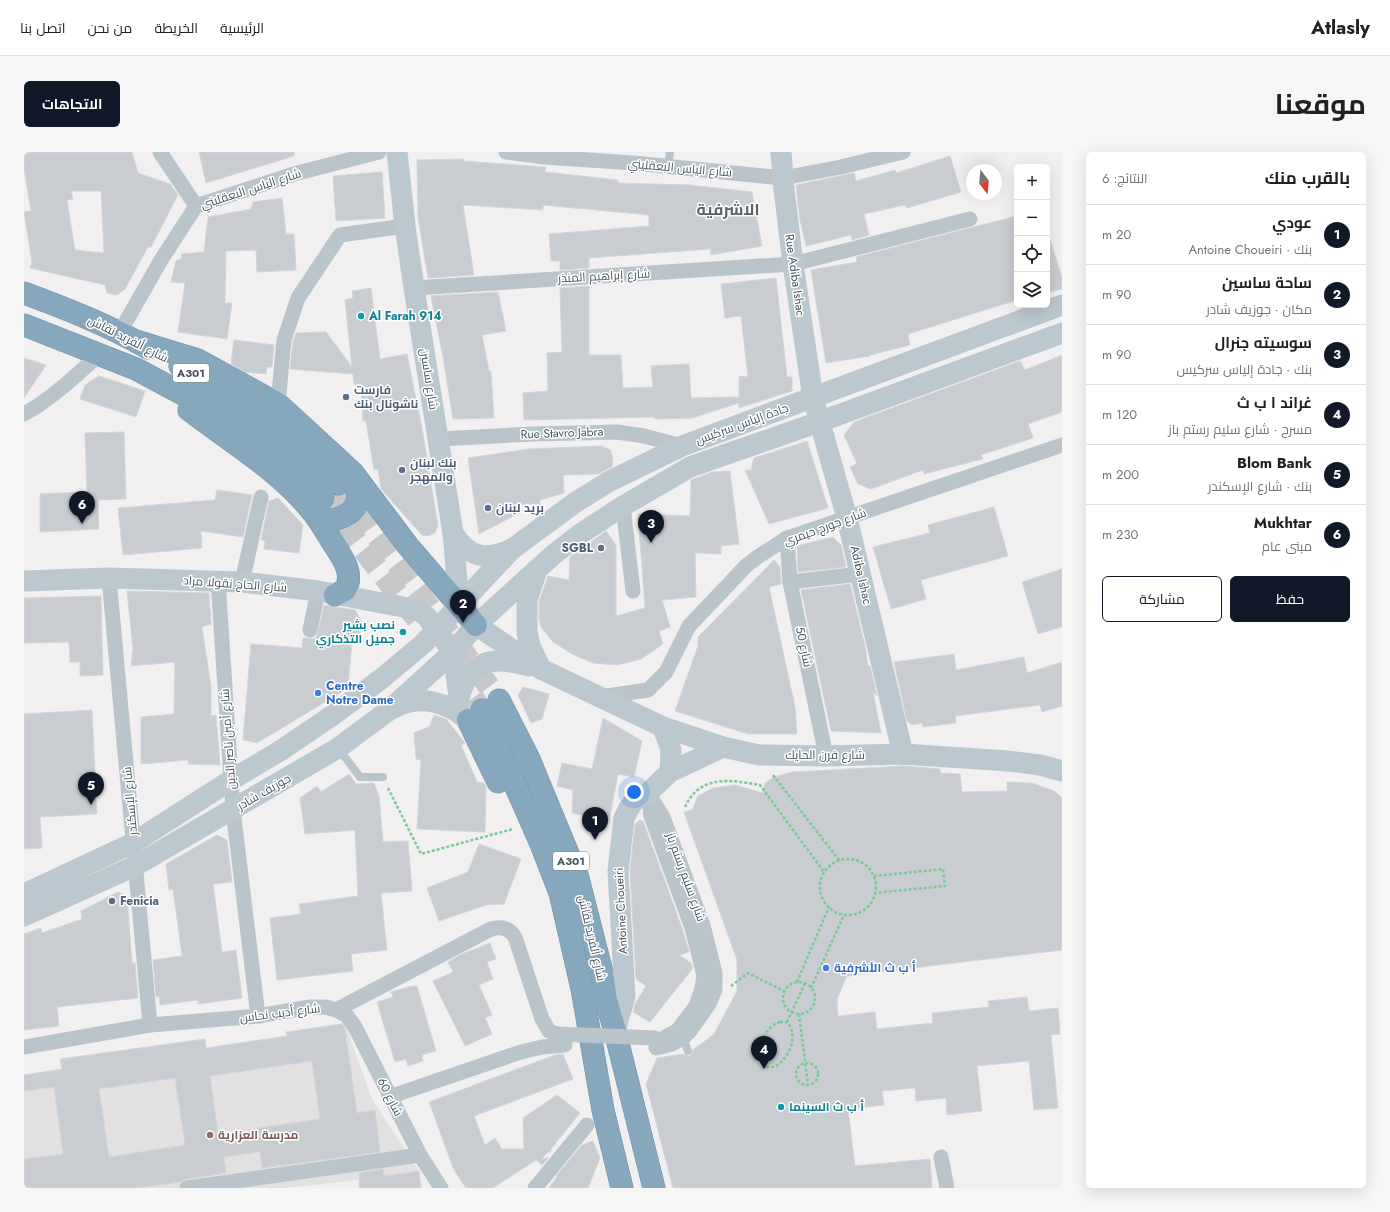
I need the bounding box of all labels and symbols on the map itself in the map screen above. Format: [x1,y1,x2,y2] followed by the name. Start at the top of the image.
[627,154,733,183] street label: شارع الياس البعقليني
[199,164,304,215] street label: شارع الياس البعقليني
[966,164,1002,200] north arrow
[697,198,759,221] district label: الاشرفية
[780,233,810,317] street label: Rue Adiba Ishac
[556,265,651,287] street label: شارع إبراهيم المنذر
[368,307,442,325] place label: Al Farah 914
[85,311,171,367] street label: شارع ألفريد نقاش
[356,311,366,321] marker: Al Farah 914
[415,347,443,411] street label: شارع ساسين
[173,364,209,382] road number: A301
[354,381,418,413] place label: فارست ناشونال بنك
[341,392,351,402] marker: فارست ناشونال بنك
[693,399,791,449] street label: جادة إلياس سركيس
[520,423,604,443] street label: Rue Stavro Jabra
[409,454,457,486] place label: بنك لبنان والمهجر
[397,465,407,475] marker: بنك لبنان والمهجر
[69,491,95,524] pin: 6
[496,499,544,517] place label: بريد لبنان
[483,503,493,513] marker: بريد لبنان
[781,504,869,551] street label: شارع جورج حيمري
[638,510,664,543] pin: 3
[561,539,594,557] place label: SGBL
[596,543,606,553] marker: SGBL
[846,544,877,606] street label: Adiba Ishac
[182,571,288,597] street label: شارع الحاج نقولا مراد
[450,590,476,623] pin: 2
[316,616,395,649] place label: نصب بشير جميل التذكاري
[791,625,817,669] street label: شارع 50
[398,627,408,637] marker: نصب بشير جميل التذكاري
[326,677,394,709] place label: Centre Notre Dame
[215,688,241,790] street label: شارع أمين ناصر الدين
[313,688,323,698] marker: Centre Notre Dame
[785,746,865,764] street label: شارع فرن الحايك
[118,766,142,837] street label: شارع الإسكندر
[233,769,294,815] street label: جوزيف شادر
[78,772,104,805] pin: 5
[624,782,644,802] your location
[582,807,608,840] pin: 1
[661,829,710,924] street label: شارع سليم رستم باز
[553,852,589,870] road number: A301
[610,867,632,955] street label: Antoine Choueiri
[120,892,159,910] place label: Fenicia
[573,893,611,983] street label: شارع ألفريد نقاش
[107,896,117,906] marker: Fenicia
[834,959,916,977] place label: أ ب ث الأشرفية
[821,963,831,973] marker: أ ب ث الأشرفية
[239,999,321,1027] street label: شارع أديب نحاس
[751,1036,777,1069] pin: 4
[373,1075,407,1119] street label: شارع 60
[789,1098,864,1116] place label: أ ب ث السينما
[776,1102,786,1112] marker: أ ب ث السينما
[218,1126,299,1144] place label: مدرسة العزارية
[205,1130,215,1140] marker: مدرسة العزارية

